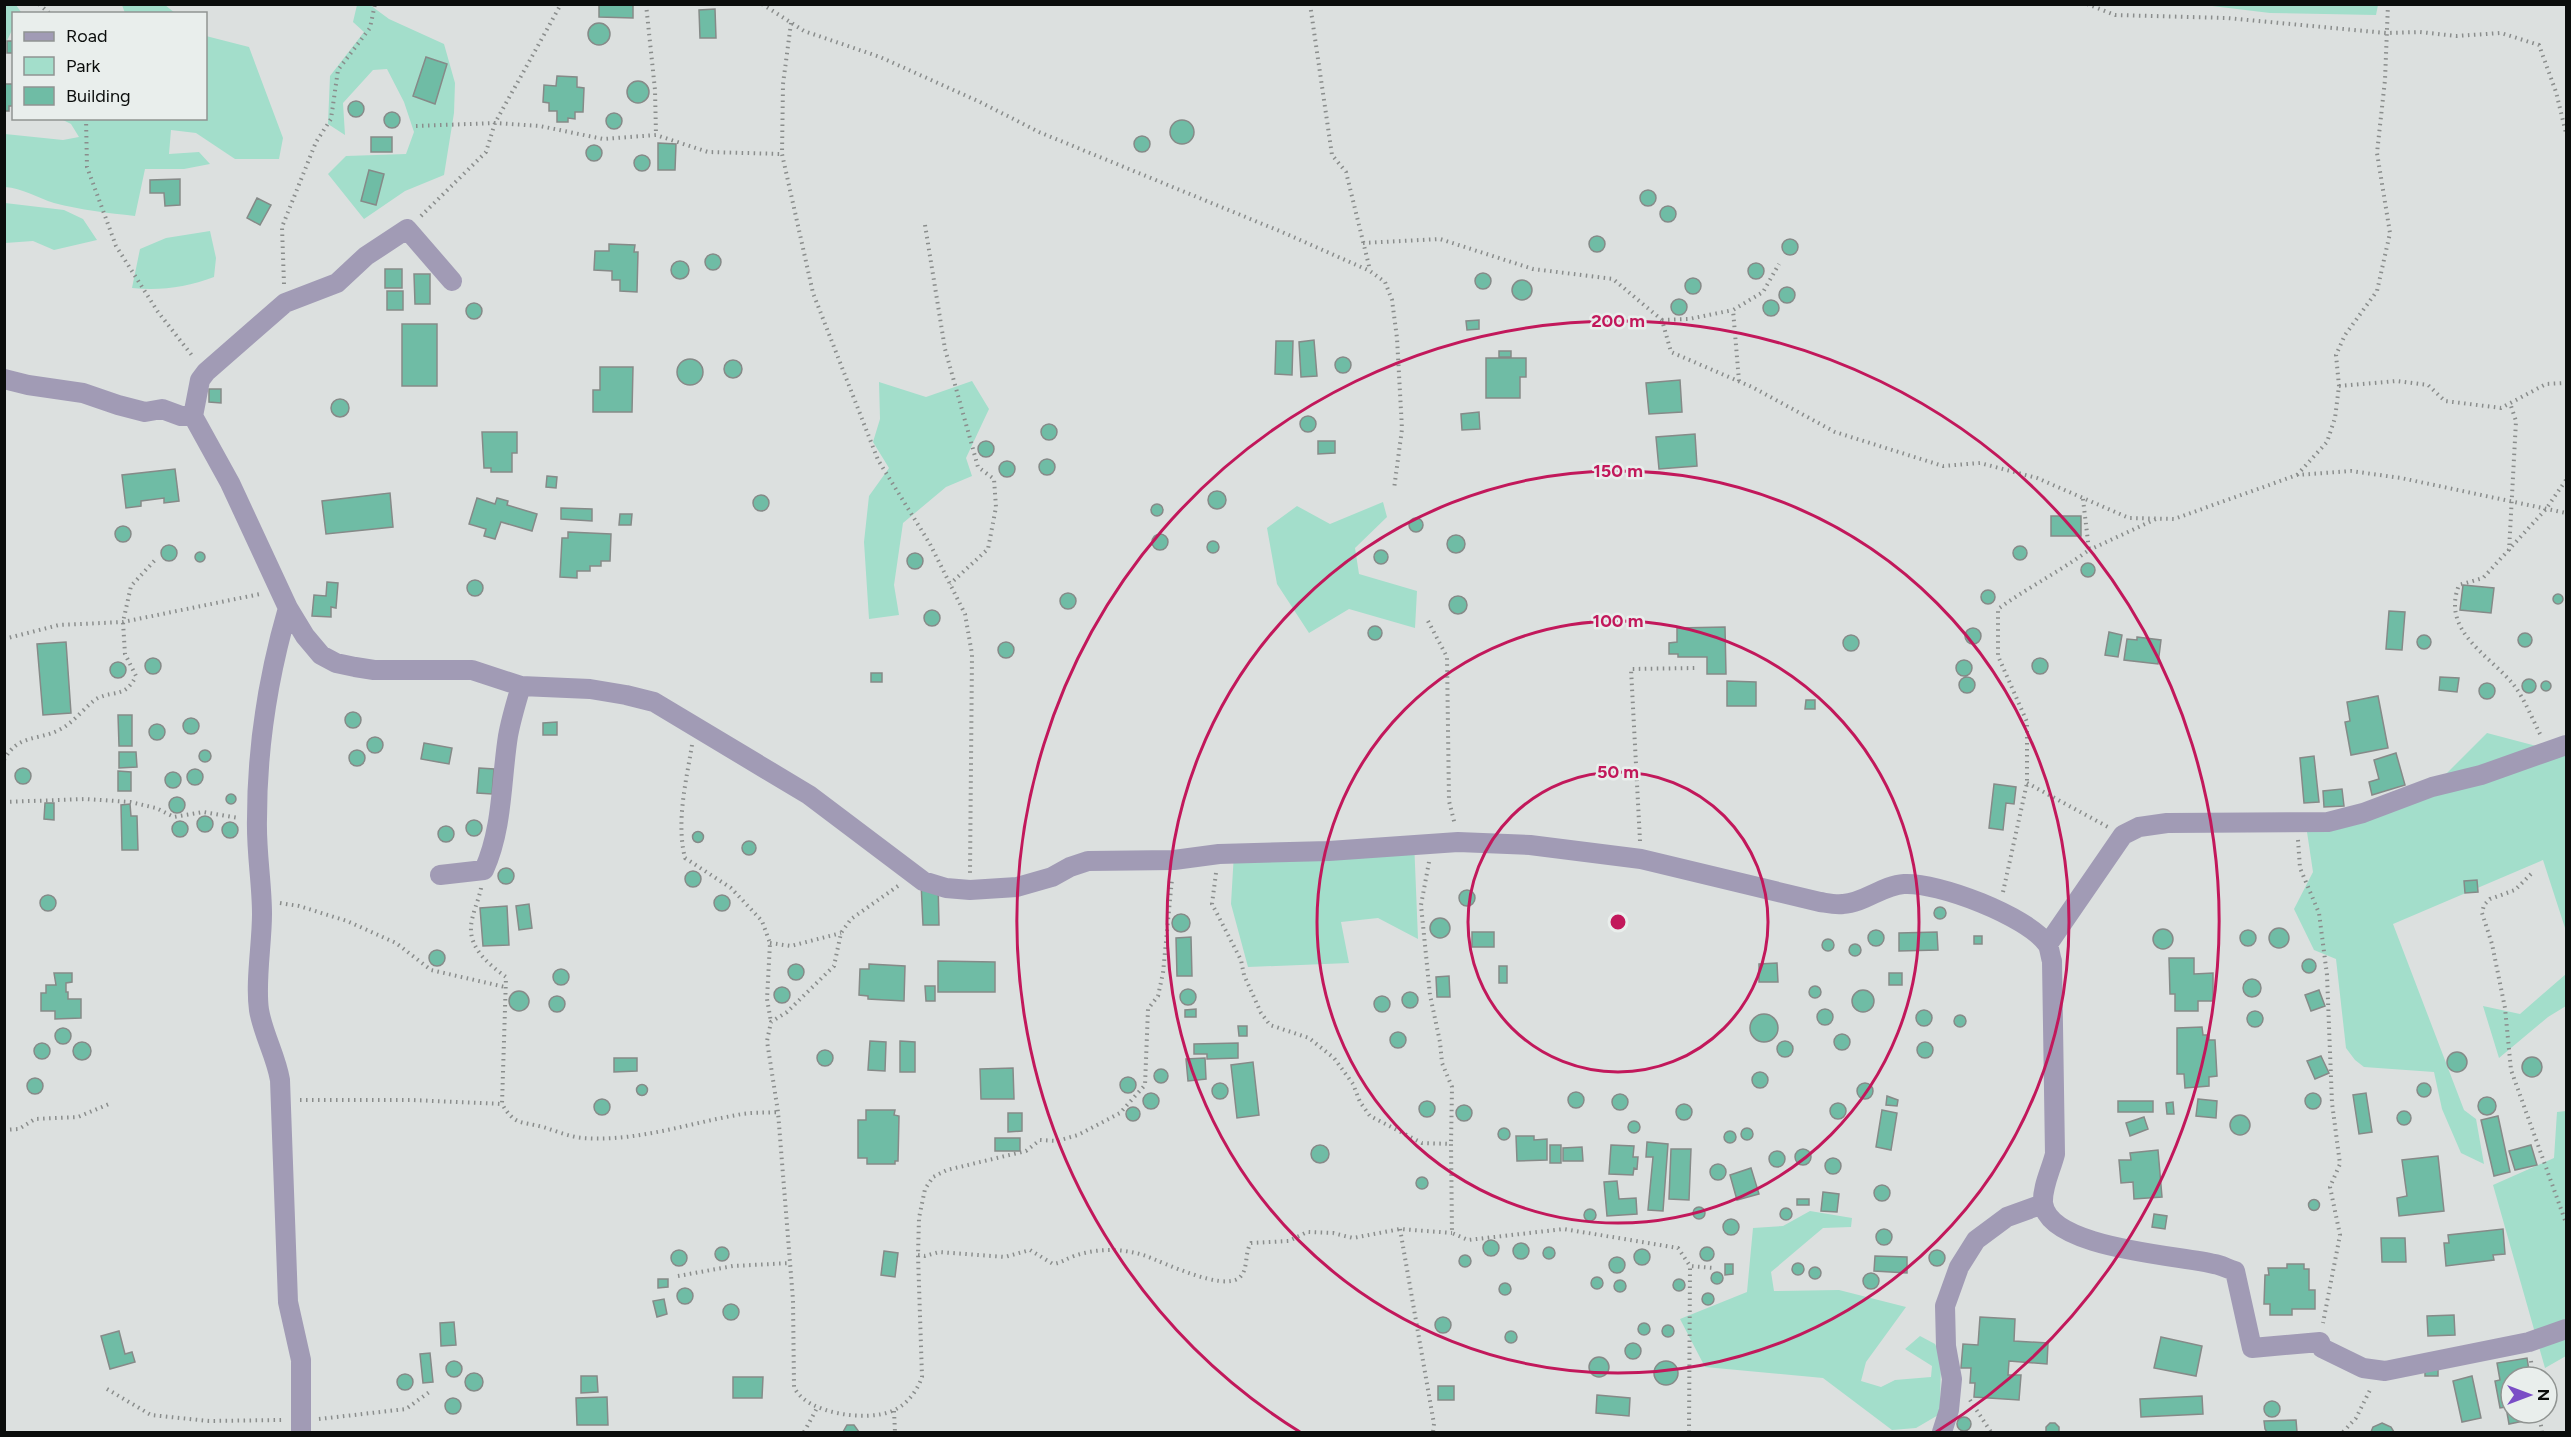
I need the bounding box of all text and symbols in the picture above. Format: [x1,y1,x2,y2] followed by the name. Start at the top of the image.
[12,12,207,120] legend
[66,25,107,47] text: Road
[66,55,101,77] text: Park
[66,85,131,107] text: Building
[1591,310,1645,332] text: 200 m
[1593,460,1643,482] text: 150 m
[1593,610,1643,632] text: 100 m
[1597,761,1639,783] text: 50 m
[1608,912,1628,932] centre of rings
[2499,1365,2559,1425] north arrow
[2534,1389,2553,1401] text: N

